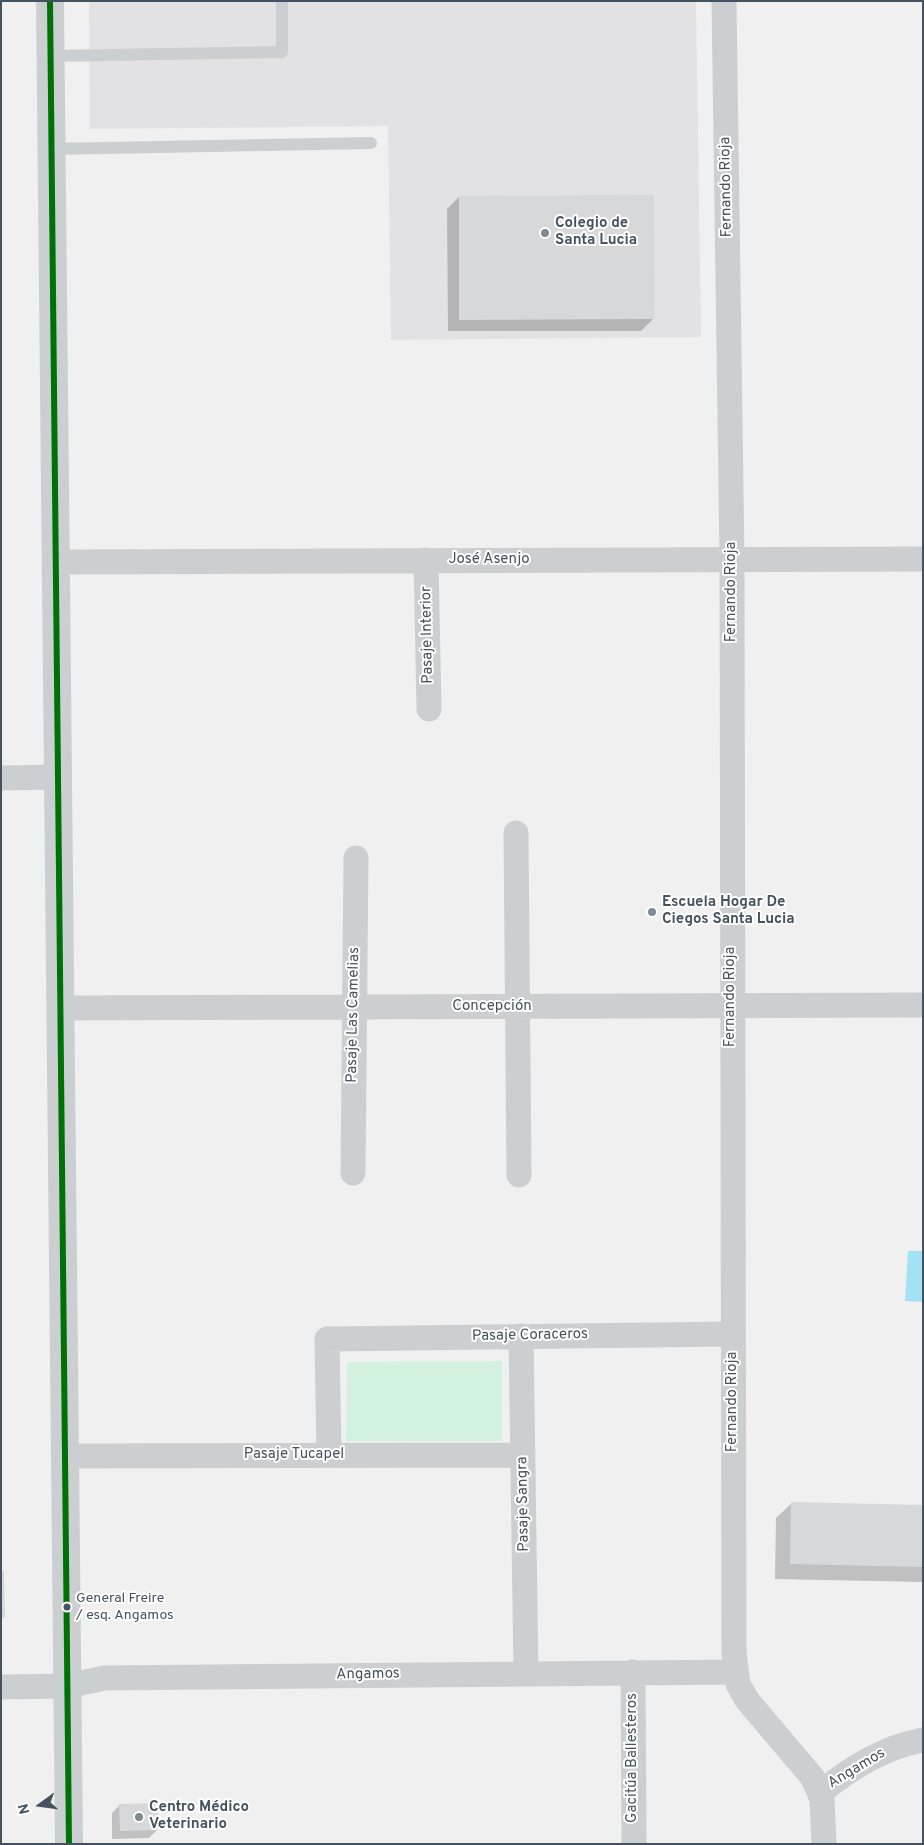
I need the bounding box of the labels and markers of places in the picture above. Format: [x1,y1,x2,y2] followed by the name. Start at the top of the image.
[555,215,637,250] place label: Colegio de Santa Lucia
[539,227,551,239] marker: Colegio de Santa Lucia
[662,894,795,929] place label: Escuela Hogar De Ciegos Santa Lucia
[646,906,658,918] marker: Escuela Hogar De Ciegos Santa Lucia
[76,1591,174,1624] place label: General Freire / esq. Angamos
[62,1602,72,1612] marker: General Freire / esq. Angamos
[149,1799,249,1834] place label: Centro Médico Veterinario
[133,1811,145,1823] marker: Centro Médico Veterinario

